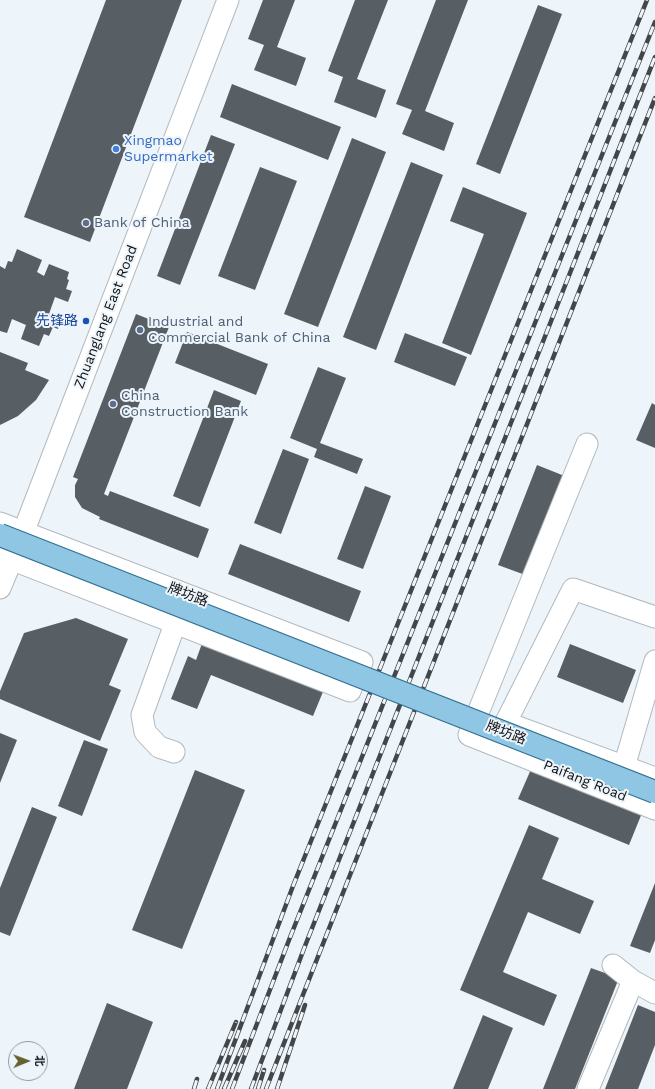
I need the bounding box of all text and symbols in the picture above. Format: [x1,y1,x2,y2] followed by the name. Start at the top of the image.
[124,133,213,166] place label: Xingmao Supermarket
[111,144,121,154] marker: Xingmao Supermarket
[94,215,190,231] place label: Bank of China
[81,218,91,228] marker: Bank of China
[71,243,141,391] street label: Zhuanglang East Road
[36,313,78,329] place label: 先锋路
[148,314,330,346] place label: Industrial and Commercial Bank of China
[81,316,91,326] marker: 先锋路
[135,325,145,335] marker: Industrial and Commercial Bank of China
[121,388,248,420] place label: China Construction Bank
[108,399,118,409] marker: China Construction Bank
[165,580,211,610] street label: 牌坊路
[483,718,529,748] street label: 牌坊路
[541,757,629,805] street label: Paifang Road
[8,1041,48,1081] north arrow
[33,1055,46,1066] text: 北

